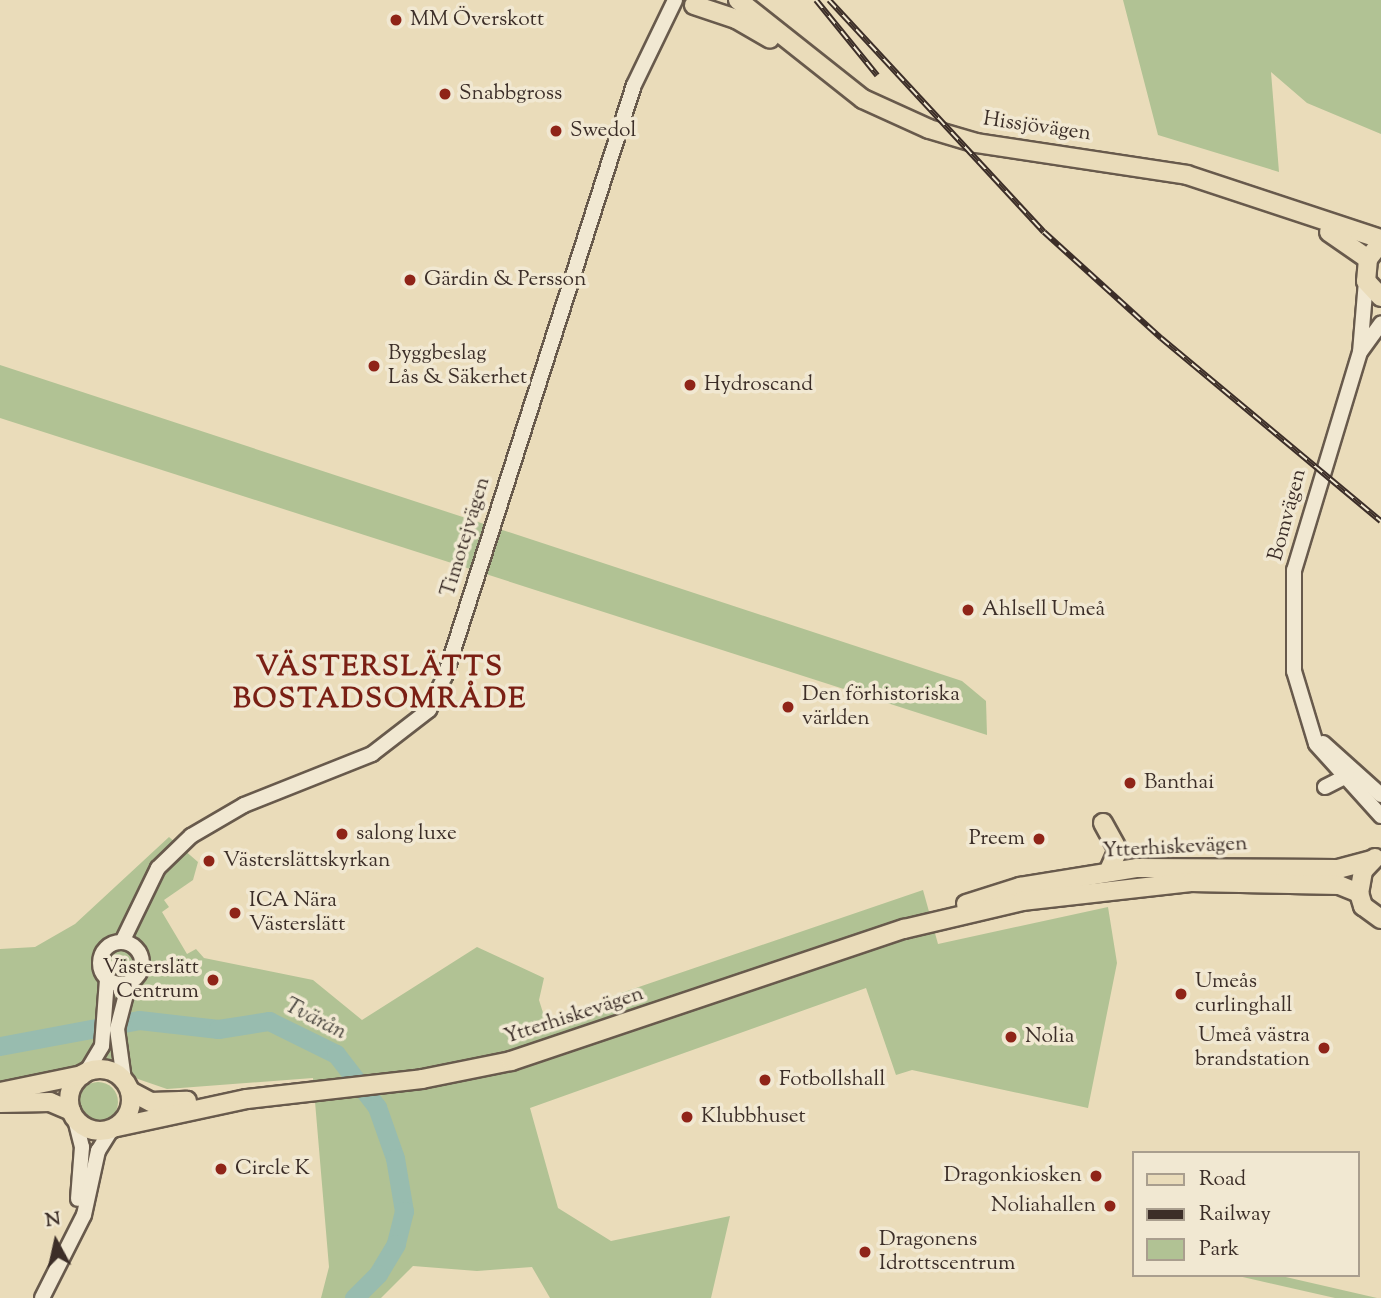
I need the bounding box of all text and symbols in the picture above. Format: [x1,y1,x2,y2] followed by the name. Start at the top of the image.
[410,7,544,33] place label: MM Överskott
[388,12,404,28] marker: MM Överskott
[459,81,562,107] place label: Snabbgross
[437,86,453,102] marker: Snabbgross
[981,107,1093,147] street label: Hissjövägen
[570,118,636,144] place label: Swedol
[548,123,564,139] marker: Swedol
[424,267,587,293] place label: Gärdin & Persson
[402,272,418,288] marker: Gärdin & Persson
[388,341,527,391] place label: Byggbeslag Lås & Säkerhet
[366,358,382,374] marker: Byggbeslag Lås & Säkerhet
[704,372,813,398] place label: Hydroscand
[682,377,698,393] marker: Hydroscand
[1264,466,1312,564] street label: Bomvägen
[436,474,496,600] street label: Timotejvägen
[982,597,1105,623] place label: Ahlsell Umeå
[960,602,976,618] marker: Ahlsell Umeå
[235,651,525,717] district label: VÄSTERSLÄTTS BOSTADSOMRÅDE
[802,682,960,732] place label: Den förhistoriska världen
[780,699,796,715] marker: Den förhistoriska världen
[1144,770,1214,796] place label: Banthai
[1122,775,1138,791] marker: Banthai
[356,821,457,847] place label: salong luxe
[334,826,350,842] marker: salong luxe
[969,826,1025,852] place label: Preem
[1031,831,1047,847] marker: Preem
[1102,832,1248,864] street label: Ytterhiskevägen
[223,848,390,874] place label: Västerslättskyrkan
[201,853,217,869] marker: Västerslättskyrkan
[249,888,345,938] place label: ICA Nära Västerslätt
[227,905,243,921] marker: ICA Nära Västerslätt
[103,955,199,1005] place label: Västerslätt Centrum
[1195,969,1292,1019] place label: Umeås curlinghall
[205,972,221,988] marker: Västerslätt Centrum
[501,982,647,1050] street label: Ytterhiskevägen
[1173,986,1189,1002] marker: Umeås curlinghall
[279,993,351,1047] water label: Tvärån
[1195,1023,1310,1073] place label: Umeå västra brandstation
[1025,1024,1074,1050] place label: Nolia
[1003,1029,1019,1045] marker: Nolia
[1316,1040,1332,1056] marker: Umeå västra brandstation
[779,1067,885,1093] place label: Fotbollshall
[757,1072,773,1088] marker: Fotbollshall
[701,1104,806,1130] place label: Klubbhuset
[679,1109,695,1125] marker: Klubbhuset
[1132,1151,1360,1277] legend
[235,1156,310,1182] place label: Circle K
[213,1161,229,1177] marker: Circle K
[944,1163,1082,1189] place label: Dragonkiosken
[1199,1165,1246,1195] text: Road
[1088,1168,1104,1184] marker: Dragonkiosken
[991,1193,1096,1219] place label: Noliahallen
[1102,1198,1118,1214] marker: Noliahallen
[1199,1200,1271,1230] text: Railway
[44,1206,62,1235] text: N
[21,1207,91,1277] north arrow
[879,1227,1015,1277] place label: Dragonens Idrottscentrum
[1199,1235,1239,1265] text: Park
[857,1244,873,1260] marker: Dragonens Idrottscentrum

